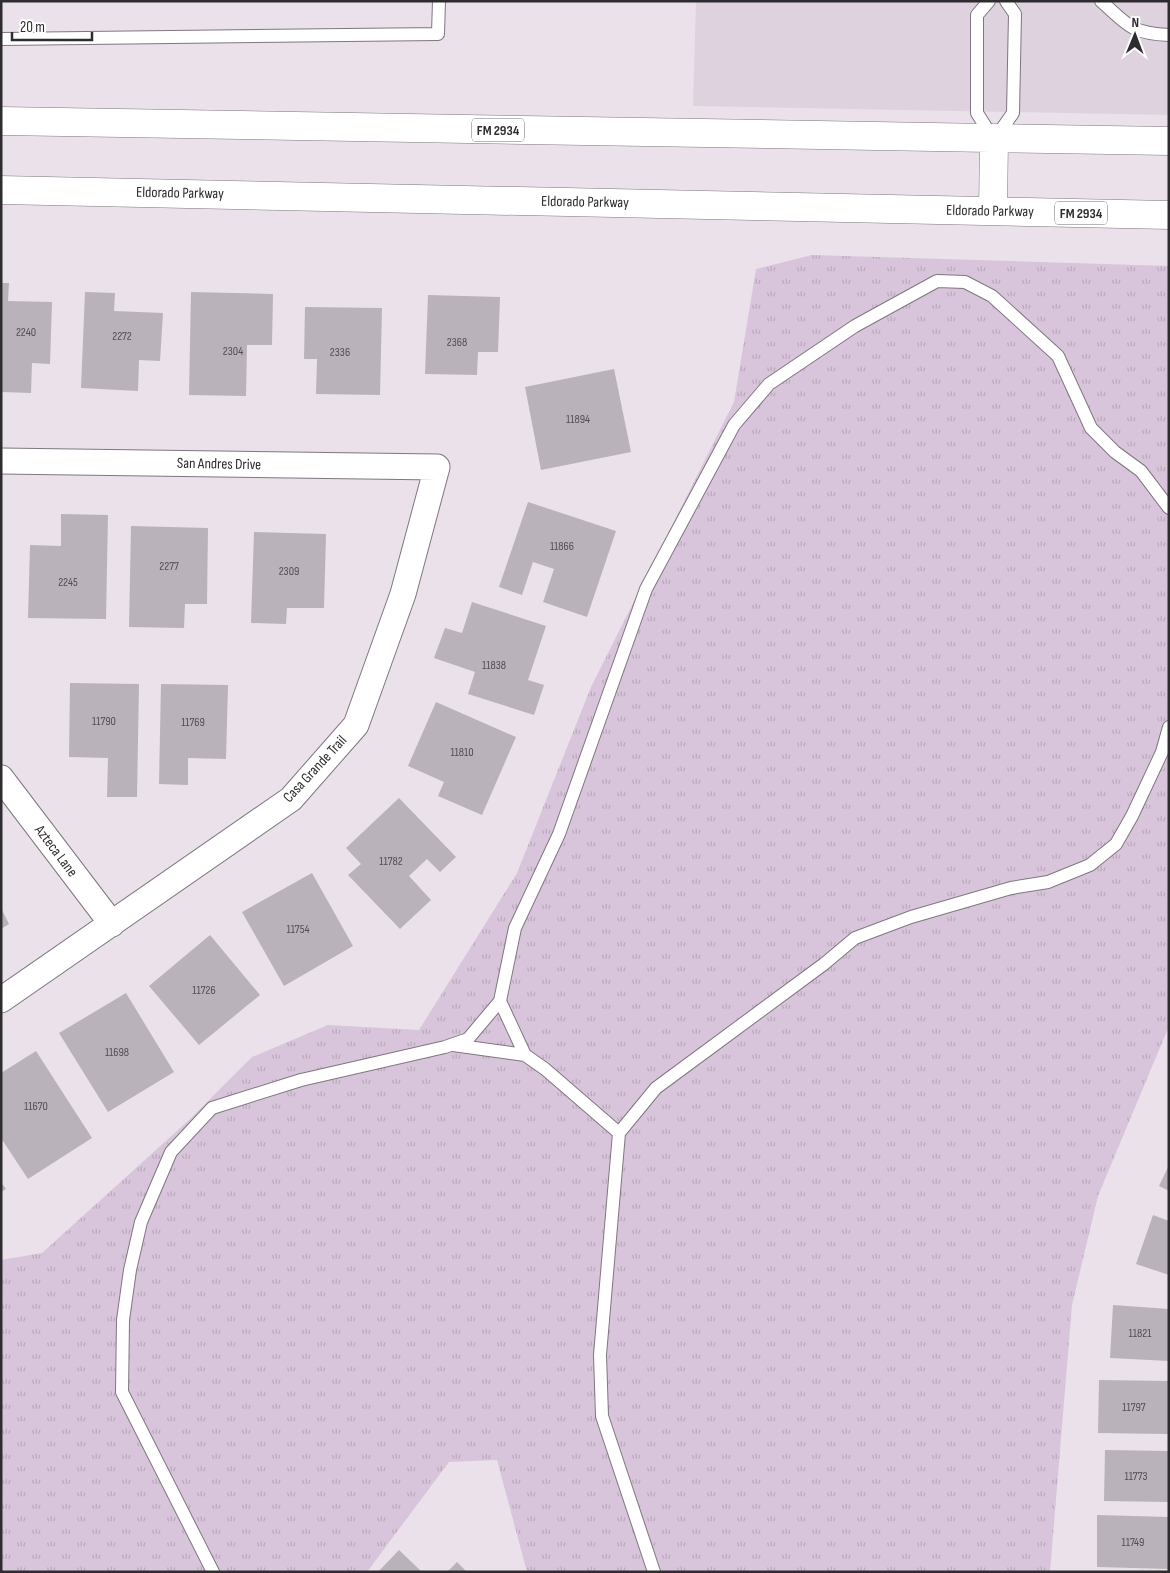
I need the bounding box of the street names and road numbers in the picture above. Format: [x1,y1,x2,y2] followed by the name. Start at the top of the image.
[472,118,524,142] road number: FM 2934
[136,183,224,203] street label: Eldorado Parkway
[541,192,629,212] street label: Eldorado Parkway
[946,201,1034,221] street label: Eldorado Parkway
[1055,202,1107,224] road number: FM 2934
[177,454,261,474] street label: San Andres Drive
[279,731,351,807] street label: Casa Grande Trail
[30,820,82,881] street label: Azteca Lane

